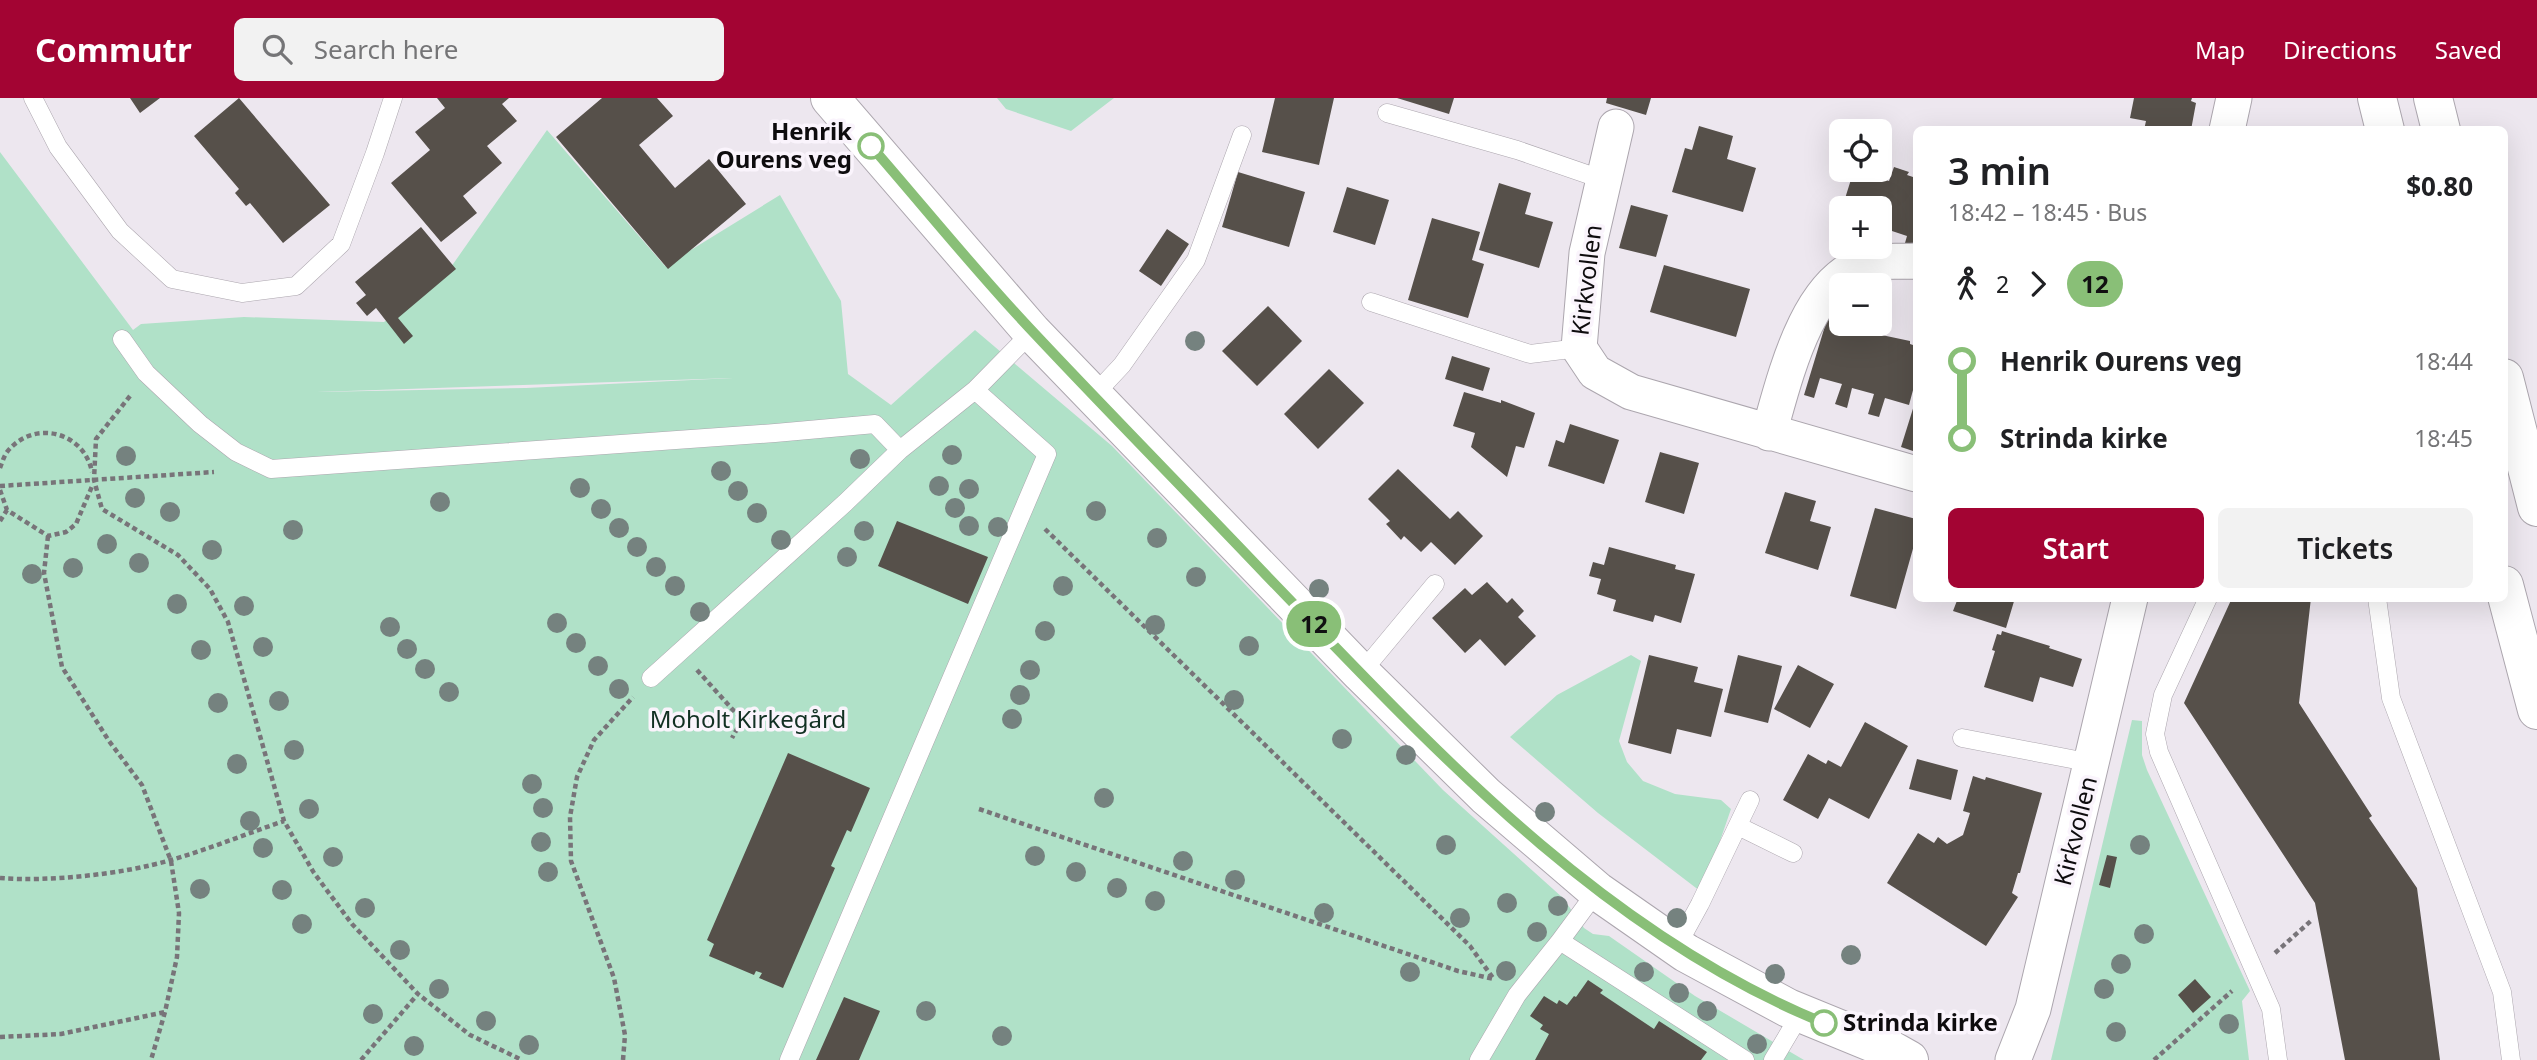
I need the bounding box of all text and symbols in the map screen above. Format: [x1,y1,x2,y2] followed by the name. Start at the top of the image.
[234,18,724,81] search box
[35,27,192,72] text: Commutr
[258,30,296,68] icon: search
[314,31,458,67] text: Search here
[2195,33,2245,66] text: Map
[2283,33,2397,66] text: Directions
[2435,33,2502,66] text: Saved
[716,114,852,175] place label: Henrik Ourens veg
[1829,119,1892,336] map controls
[1829,119,1892,182] button: locate
[858,133,884,159] marker: Henrik Ourens veg
[1948,144,2051,196] text: 3 min
[2406,168,2473,204] text: $0.80
[1829,196,1892,259] button: +
[1948,196,2147,228] text: 18:42 – 18:45 · Bus
[1562,223,1609,337] street label: Kirkvollen
[1948,265,1986,303] icon: walk
[2019,265,2057,303] icon: forward
[2081,267,2109,300] text: 12
[1996,268,2009,300] text: 2
[1829,273,1892,336] button: −
[2000,343,2242,379] text: Henrik Ourens veg
[2414,345,2473,377] text: 18:44
[2000,420,2168,456] text: Strinda kirke
[2414,422,2473,454] text: 18:45
[1948,508,2204,588] button: Start
[2218,508,2473,588] button: Tickets
[1282,601,1346,647] line badge: 12
[1300,607,1328,640] text: 12
[650,702,846,735] park label: Moholt Kirkegård
[2045,773,2104,889] street label: Kirkvollen
[1843,1005,1998,1038] place label: Strinda kirke
[1811,1010,1837,1036] marker: Strinda kirke

